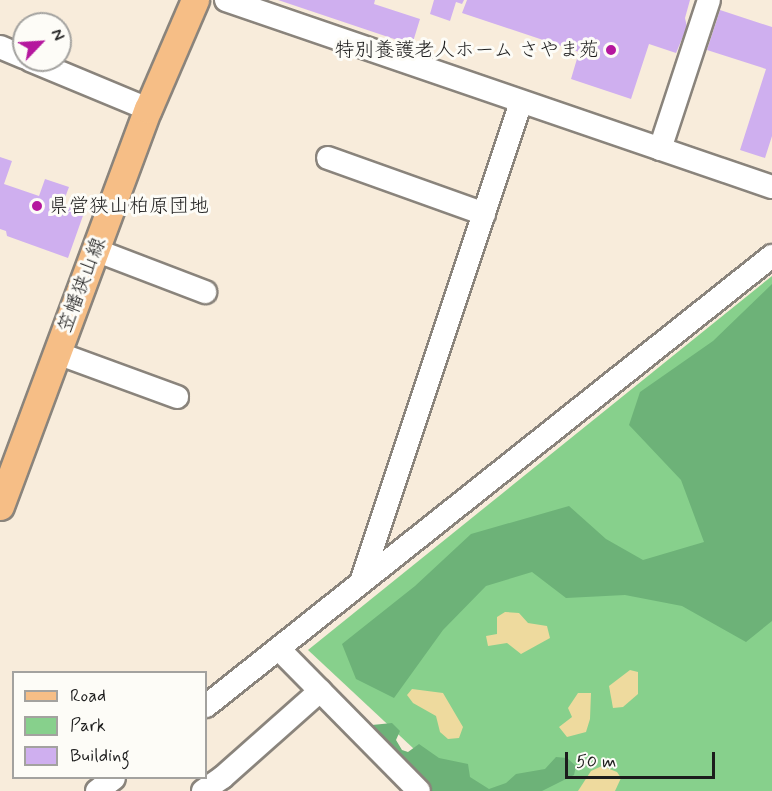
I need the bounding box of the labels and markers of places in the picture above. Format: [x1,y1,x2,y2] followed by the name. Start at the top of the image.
[334,38,599,62] place label: 特別養護老人ホーム さやま苑
[604,43,618,57] marker: 特別養護老人ホーム さやま苑
[49,194,209,218] place label: 県営狭山柏原団地
[30,199,44,213] marker: 県営狭山柏原団地

